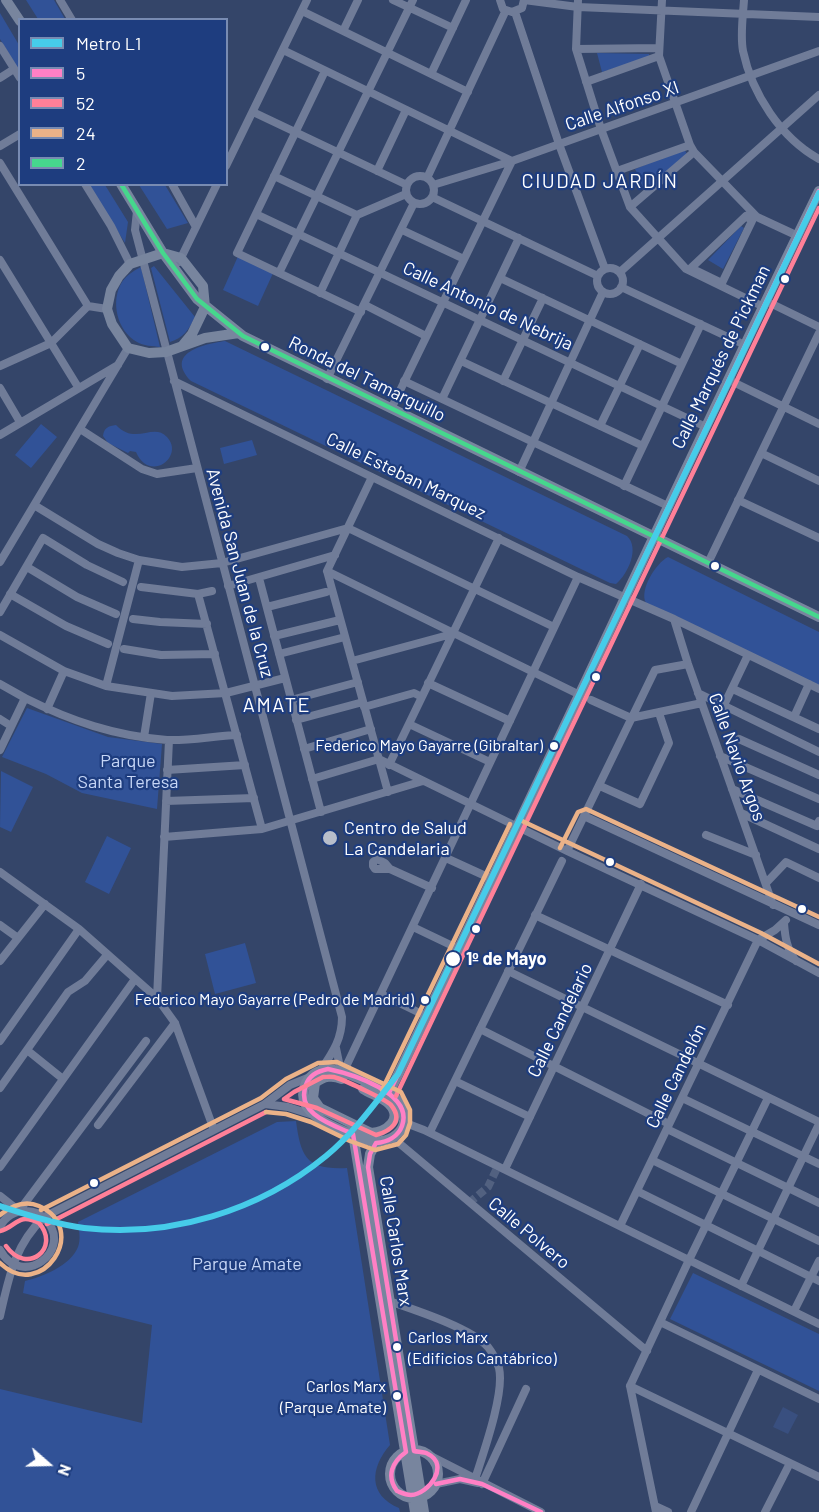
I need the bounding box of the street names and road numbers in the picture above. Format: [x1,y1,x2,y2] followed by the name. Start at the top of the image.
[562,76,682,136] street label: Calle Alfonso XI
[399,257,577,355] street label: Calle Antonio de Nebrija
[667,262,775,452] street label: Calle Marqués de Pickman
[285,332,449,426] street label: Ronda del Tamarguillo
[323,428,489,524] street label: Calle Esteban Marquez
[202,466,278,680] street label: Avenida San Juan de la Cruz
[704,690,770,824] street label: Calle Navio Argos
[523,959,597,1081] street label: Calle Candelario
[641,1020,711,1132] street label: Calle Candelón
[375,1174,417,1308] street label: Calle Carlos Marx
[484,1193,574,1273] street label: Calle Polvero

